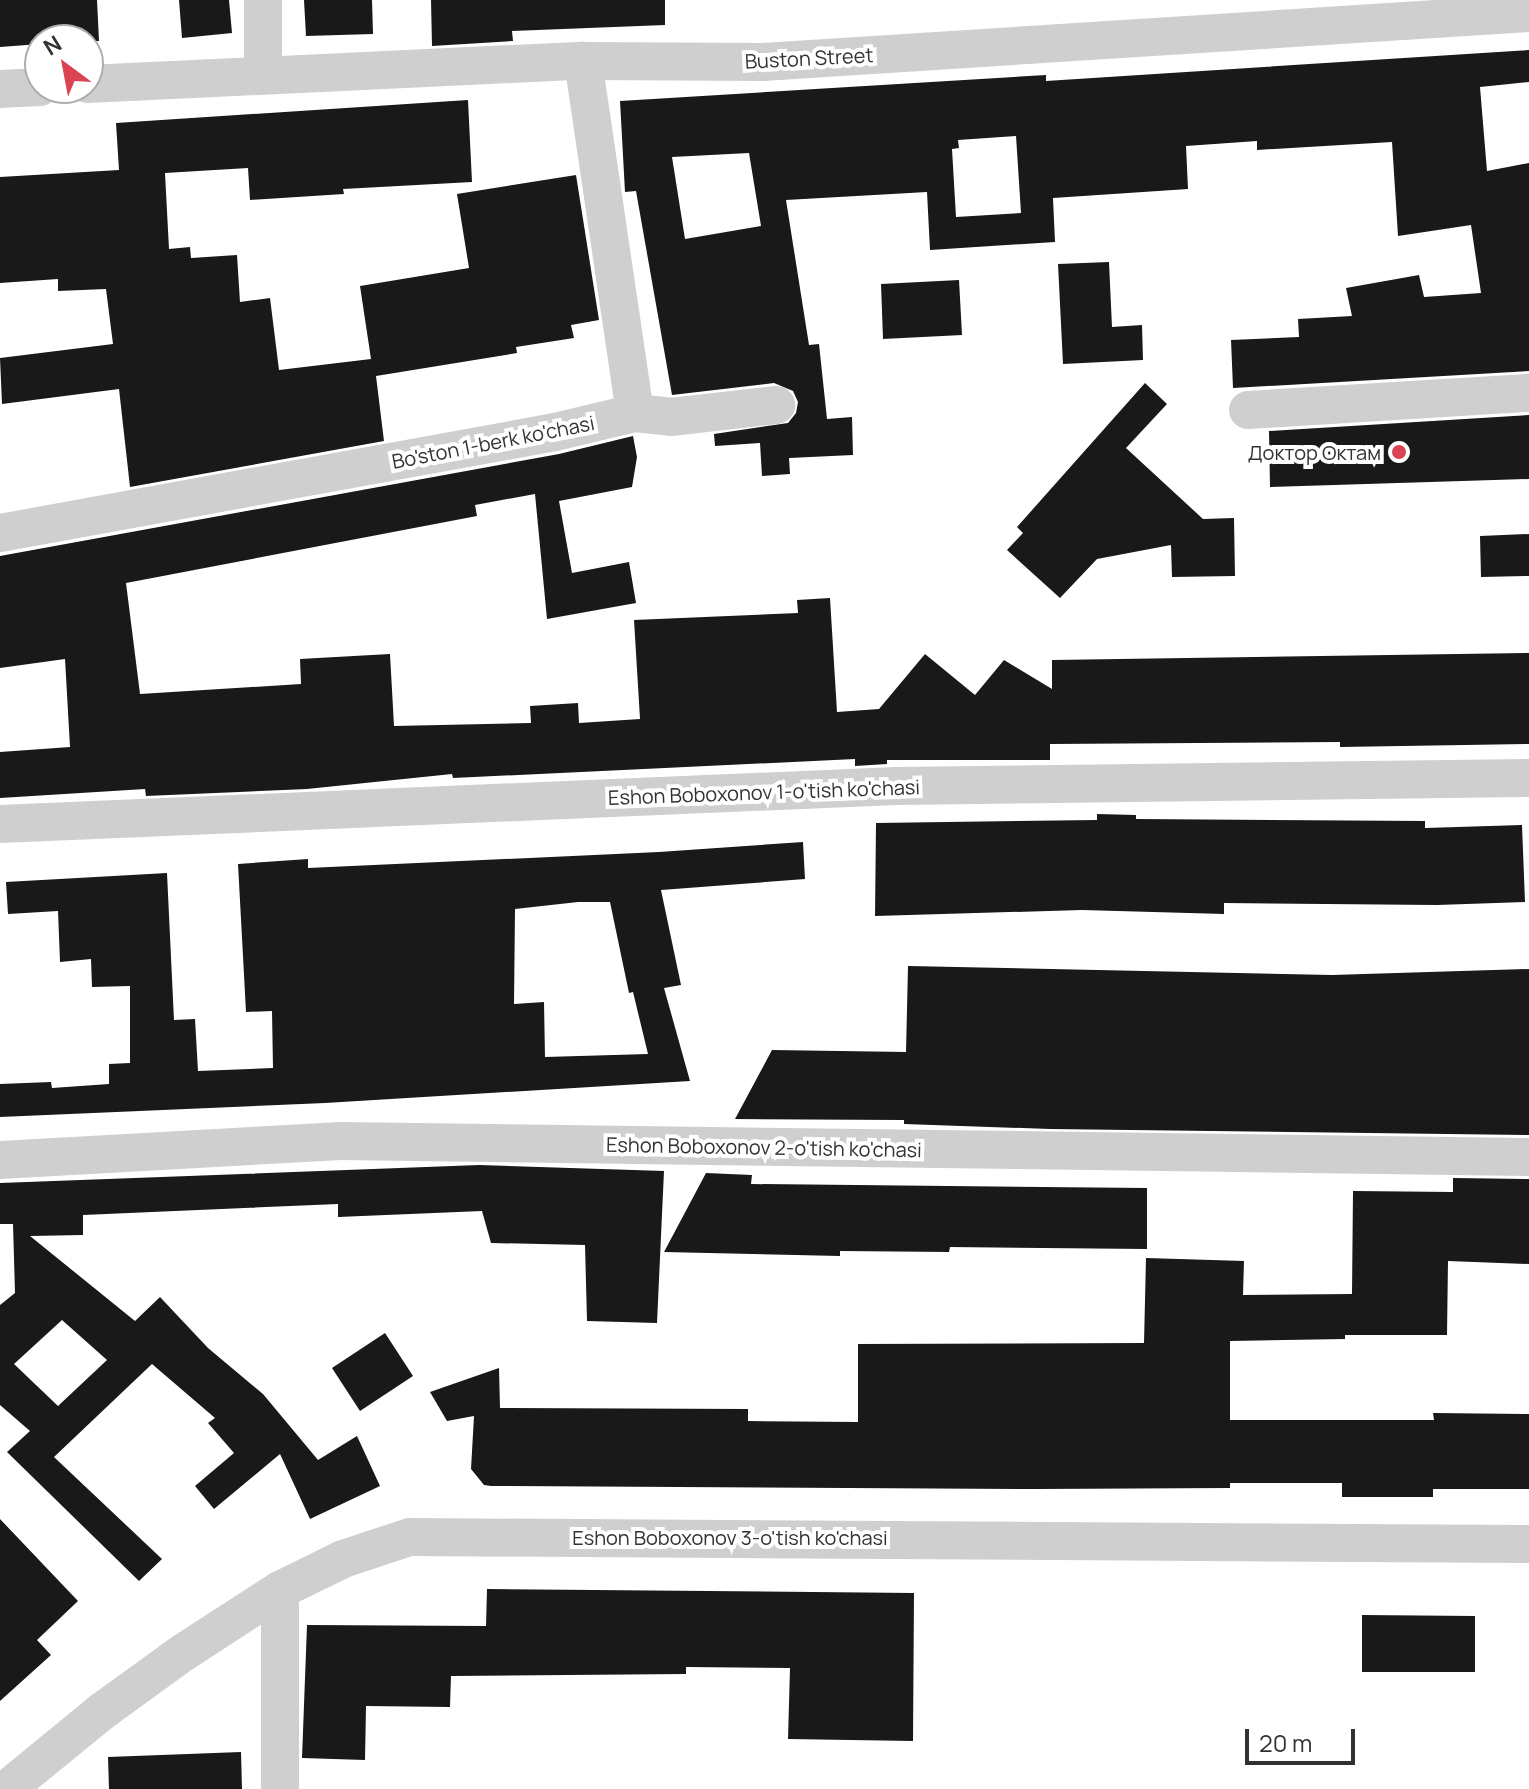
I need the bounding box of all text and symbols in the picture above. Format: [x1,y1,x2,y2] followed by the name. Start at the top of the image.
[24,24,104,104] north arrow
[38,28,67,62] text: N
[744,43,874,73] street label: Buston Street
[390,411,596,473] street label: Bo'ston 1-berk ko'chasi
[1248,440,1381,464] place label: Доктор Октам
[1388,441,1410,463] marker: Доктор Октам
[608,775,920,809] street label: Eshon Boboxonov 1-o'tish ko'chasi
[606,1132,922,1162] street label: Eshon Boboxonov 2-o'tish ko'chasi
[572,1525,888,1549] street label: Eshon Boboxonov 3-o'tish ko'chasi
[1249,1713,1359,1763] scale bar
[1259,1726,1312,1759] text: 20 m

